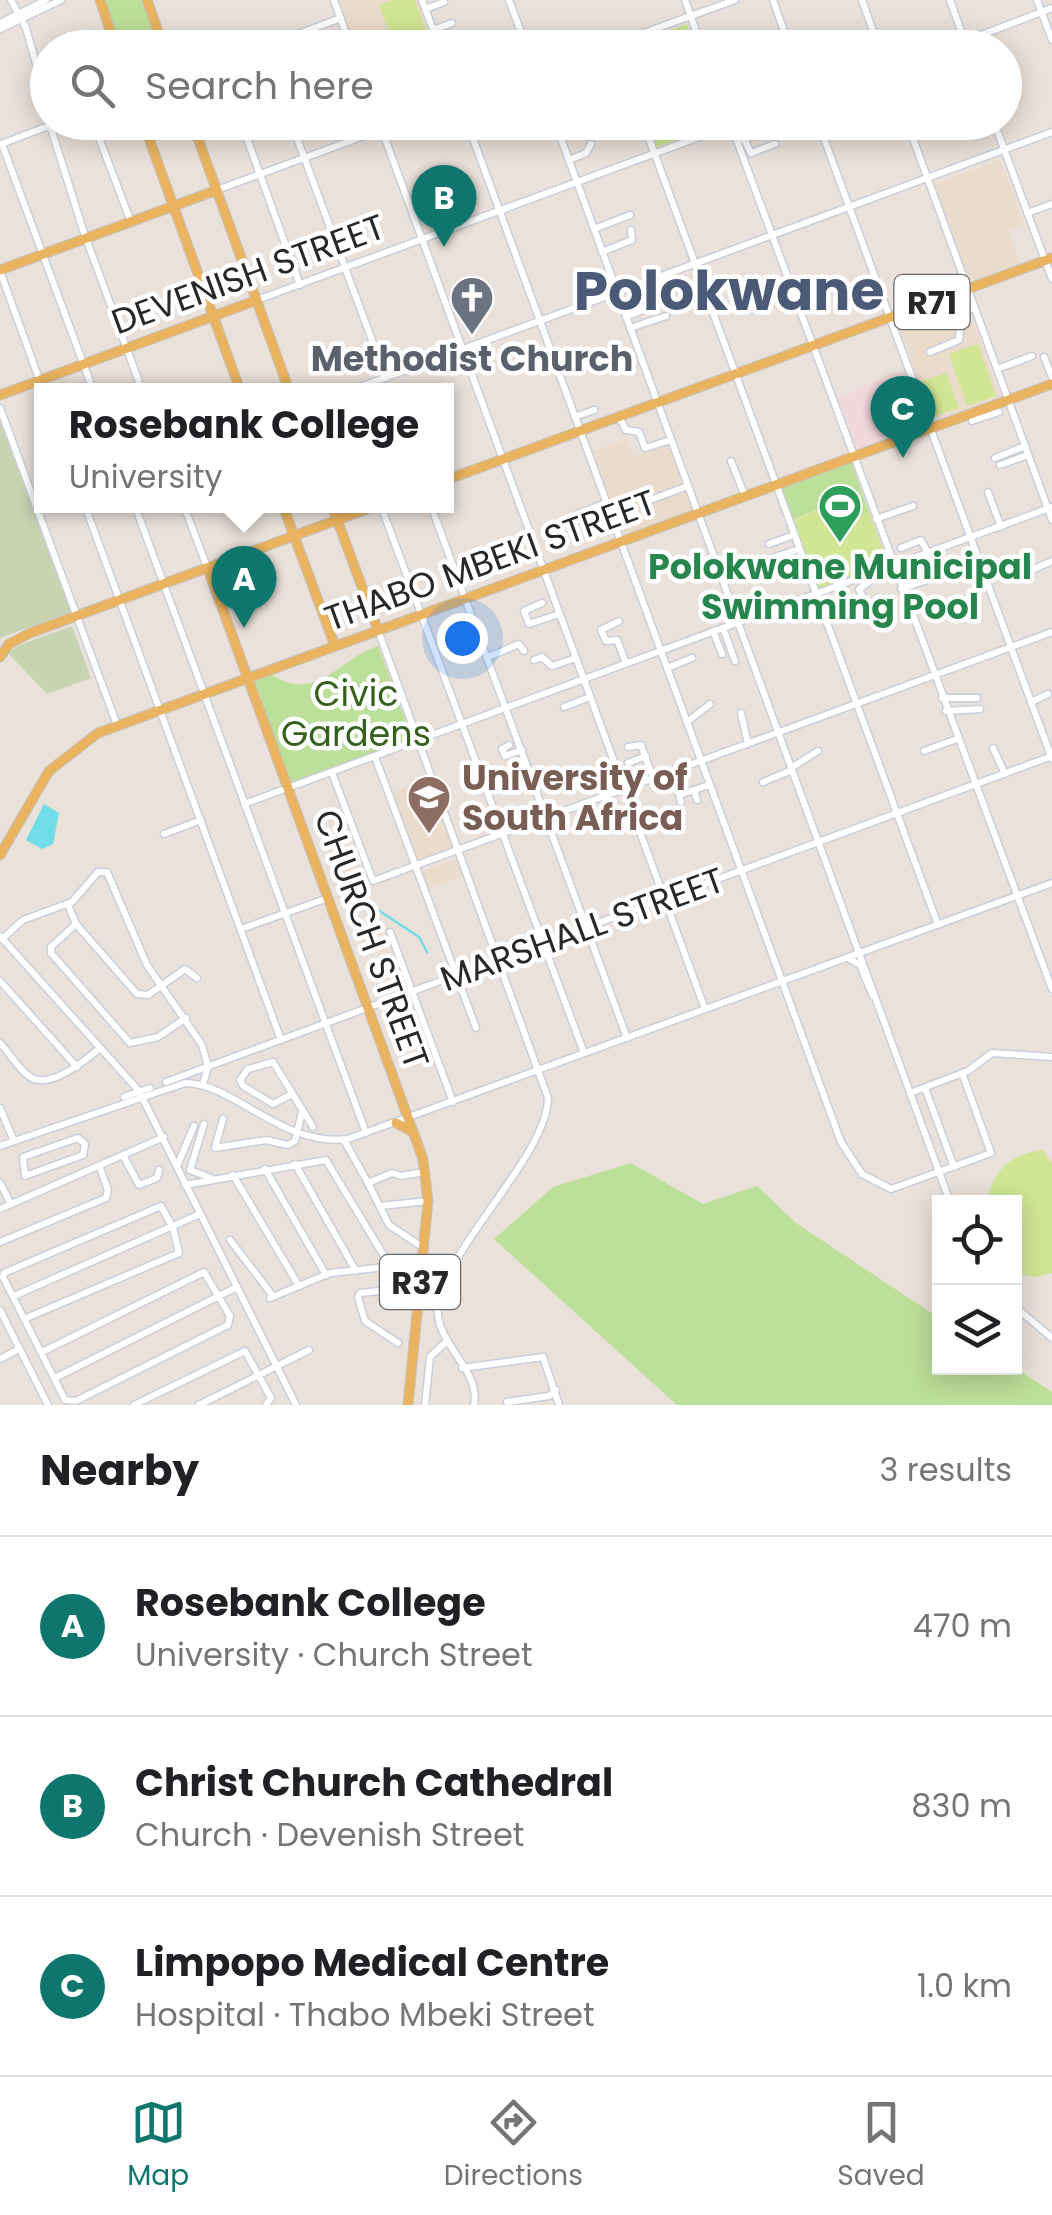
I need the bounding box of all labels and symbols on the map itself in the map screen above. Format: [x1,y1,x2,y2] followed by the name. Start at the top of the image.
[412,164,476,247] pin: B
[105,202,391,346] street label: DEVENISH STREET
[574,252,884,329] district label: Polokwane
[449,275,495,336] church icon: Methodist Church
[894,275,970,329] road number: R71
[311,334,633,383] place label: Methodist Church
[870,376,936,458] pin: C
[318,477,662,643] street label: THABO MBEKI STREET
[817,483,863,544] sports icon: Polokwane Municipal Swimming Pool
[648,542,1032,631] place label: Polokwane Municipal Swimming Pool
[212,546,276,628] pin: A
[437,613,488,664] your location
[281,669,431,758] park label: Civic Gardens
[462,753,688,842] place label: University of South Africa
[406,774,452,835] school or university icon: University of South Africa
[302,803,442,1075] street label: CHURCH STREET
[433,855,731,1003] street label: MARSHALL STREET
[380,1255,460,1309] road number: R37

